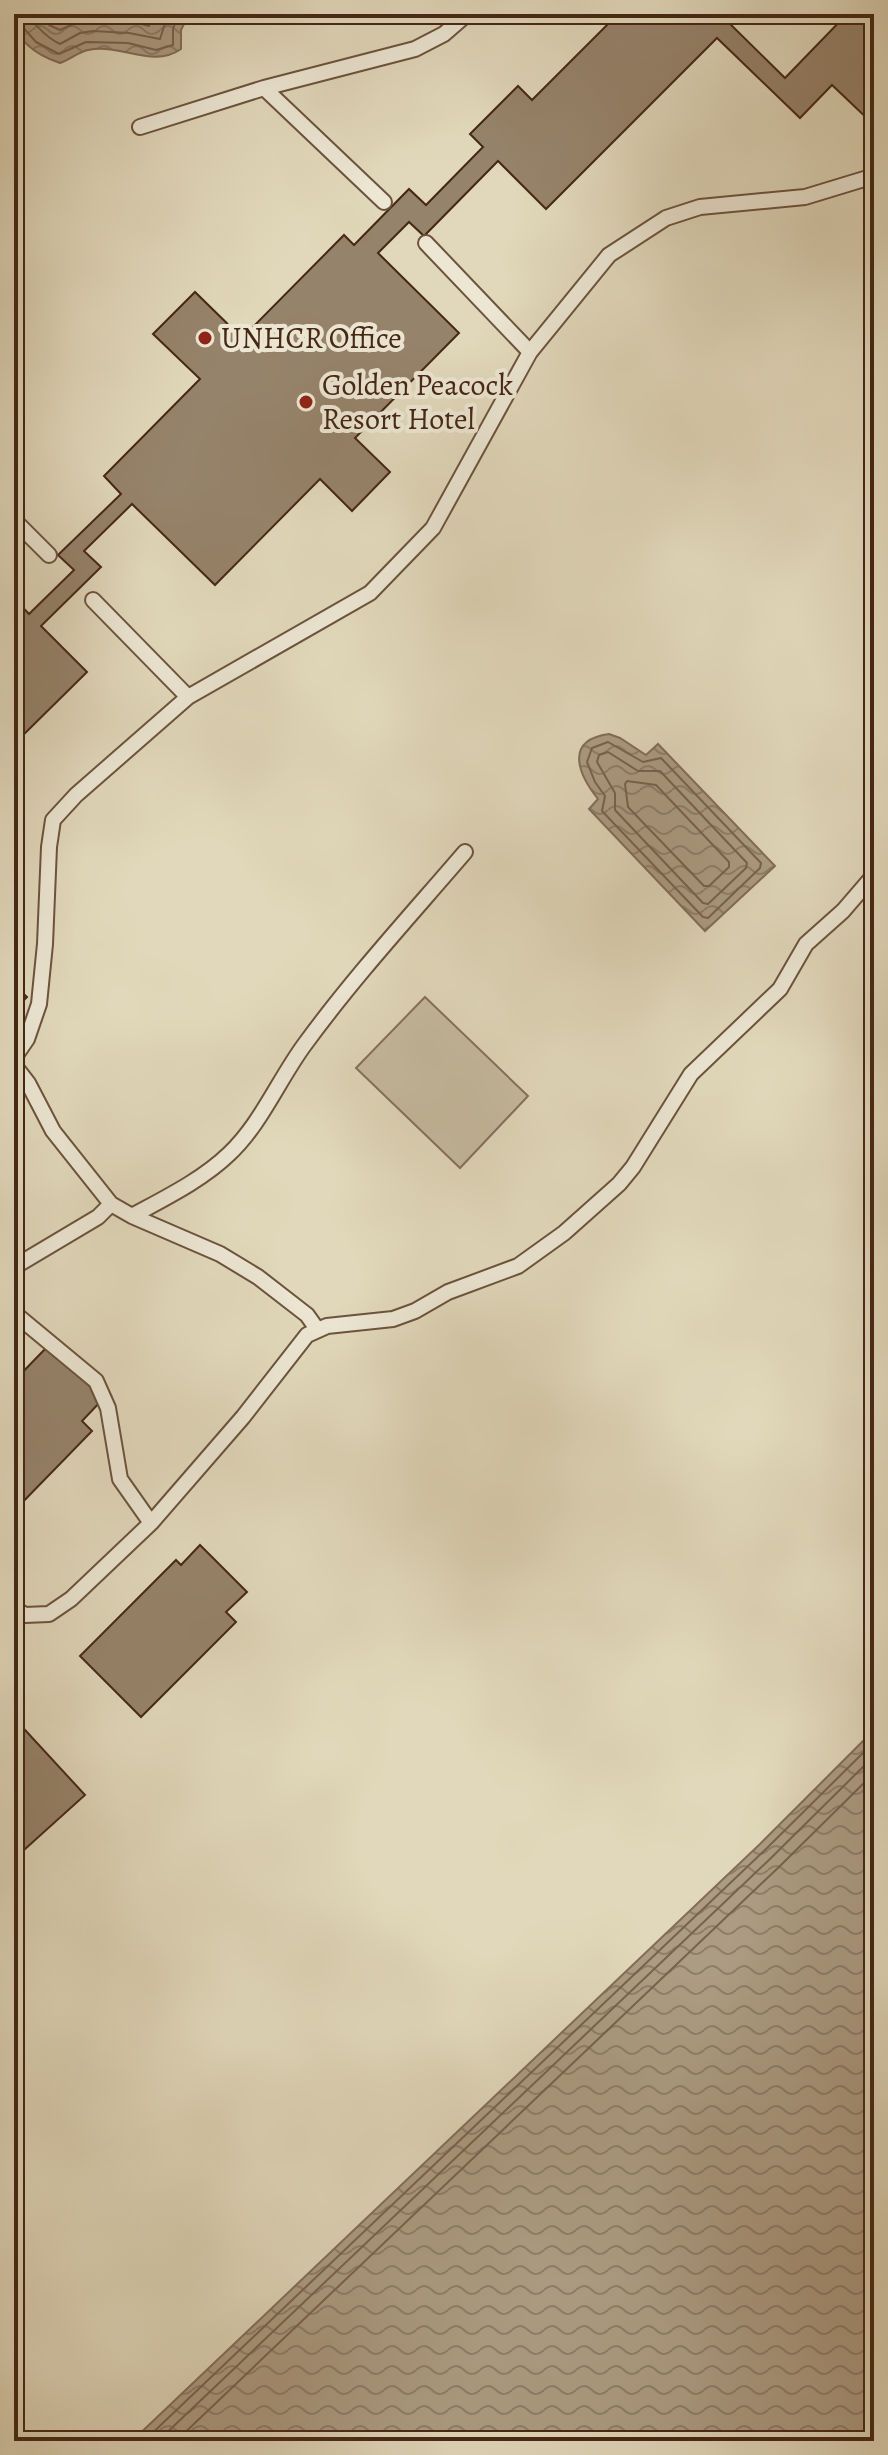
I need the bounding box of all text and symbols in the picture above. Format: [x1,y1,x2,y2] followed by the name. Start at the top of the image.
[221,318,402,358] place label: UNHCR Office
[196,329,214,347] marker: UNHCR Office
[322,365,513,439] place label: Golden Peacock Resort Hotel
[297,393,315,411] marker: Golden Peacock Resort Hotel

